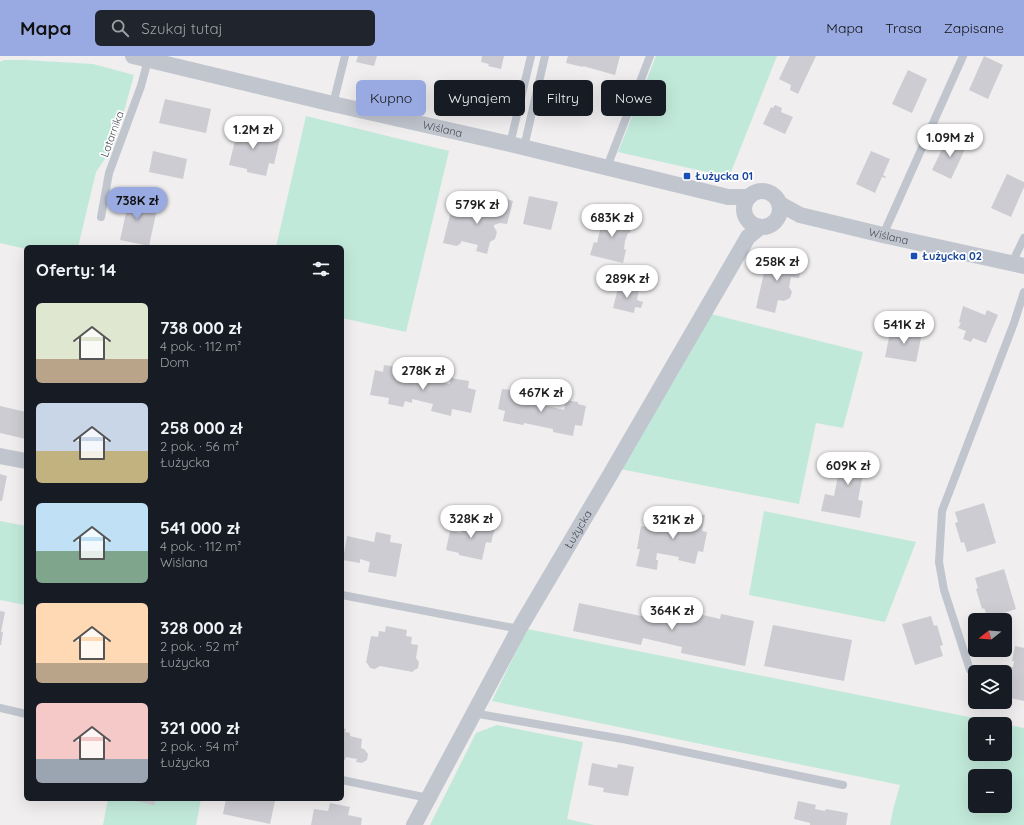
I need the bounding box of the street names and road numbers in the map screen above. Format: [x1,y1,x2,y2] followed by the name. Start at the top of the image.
[97,109,127,159] street label: Latarnika
[421,117,464,140] street label: Wiślana
[867,225,910,247] street label: Wiślana
[561,508,595,551] street label: Łużycka

